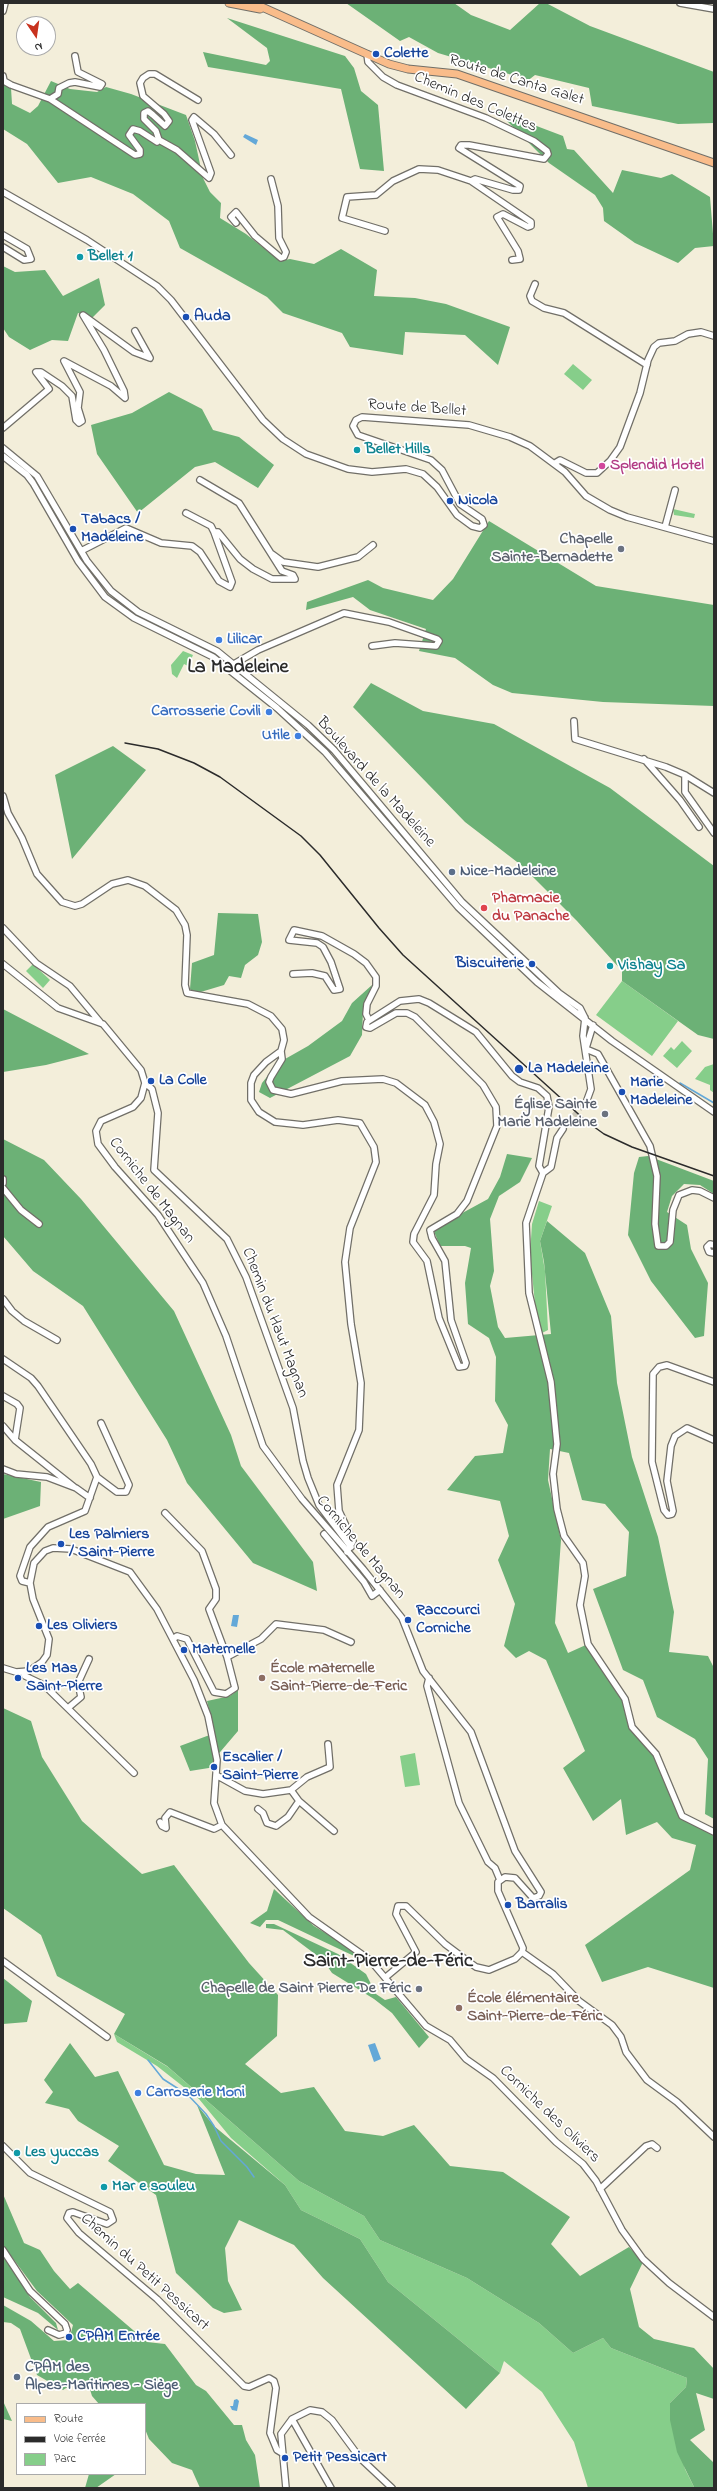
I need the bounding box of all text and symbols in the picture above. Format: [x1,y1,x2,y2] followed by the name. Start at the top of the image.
[16,16,56,56] north arrow
[33,38,44,55] text: N
[384,44,428,64] place label: Colette
[371,49,381,59] marker: Colette
[446,51,586,111] street label: Route de Canta Galet
[411,68,539,138] street label: Chemin des Colettes
[88,247,133,267] place label: Bellet 1
[75,252,85,262] marker: Bellet 1
[194,307,231,327] place label: Auda
[181,312,191,322] marker: Auda
[367,396,467,422] street label: Route de Bellet
[365,440,431,460] place label: Bellet Hills
[352,445,362,455] marker: Bellet Hills
[610,456,704,476] place label: Splendid Hotel
[597,461,607,471] marker: Splendid Hotel
[458,491,498,511] place label: Nicola
[445,496,455,506] marker: Nicola
[81,510,143,548] place label: Tabacs / Madeleine
[68,524,78,534] marker: Tabacs / Madeleine
[491,530,613,568] place label: Chapelle Sainte-Bernadette
[616,544,626,554] marker: Chapelle Sainte-Bernadette
[227,630,262,650] place label: Lilicar
[214,635,224,645] marker: Lilicar
[187,657,289,681] district label: La Madeleine
[151,702,261,722] place label: Carrosserie Covili
[264,707,274,717] marker: Carrosserie Covili
[311,714,439,852] street label: Boulevard de la Madeleine
[262,726,290,746] place label: Utile
[293,731,303,741] marker: Utile
[460,862,556,882] place label: Nice-Madeleine
[447,867,457,877] marker: Nice-Madeleine
[492,889,569,927] place label: Pharmacie du Panache
[479,903,489,913] marker: Pharmacie du Panache
[456,954,524,974] place label: Biscuiterie
[618,956,685,976] place label: Vishay Sa
[527,959,537,969] marker: Biscuiterie
[605,961,615,971] marker: Vishay Sa
[528,1059,609,1079] place label: La Madeleine
[513,1063,525,1075] marker: La Madeleine
[159,1071,207,1091] place label: La Colle
[630,1073,692,1111] place label: Marie Madeleine
[146,1076,156,1086] marker: La Colle
[617,1087,627,1097] marker: Marie Madeleine
[497,1095,597,1133] place label: Église Sainte Marie Madeleine
[600,1109,610,1119] marker: Église Sainte Marie Madeleine
[104,1134,198,1248] street label: Corniche de Magnan
[237,1245,311,1401] street label: Chemin du Haut Magnan
[311,1492,409,1604] street label: Corniche de Magnan
[69,1525,154,1563] place label: Les Palmiers / Saint-Pierre
[56,1539,66,1549] marker: Les Palmiers / Saint-Pierre
[416,1601,480,1639] place label: Raccourci Corniche
[403,1615,413,1625] marker: Raccourci Corniche
[47,1616,118,1636] place label: Les Oliviers
[34,1621,44,1631] marker: Les Oliviers
[192,1640,255,1660] place label: Maternelle
[179,1645,189,1655] marker: Maternelle
[26,1659,102,1697] place label: Les Mas Saint-Pierre
[270,1659,407,1697] place label: École maternelle Saint-Pierre-de-Feric
[13,1673,23,1683] marker: Les Mas Saint-Pierre
[257,1673,267,1683] marker: École maternelle Saint-Pierre-de-Feric
[222,1748,298,1786] place label: Escalier / Saint-Pierre
[209,1762,219,1772] marker: Escalier / Saint-Pierre
[516,1895,568,1915] place label: Barralis
[503,1900,513,1910] marker: Barralis
[303,1951,473,1975] district label: Saint-Pierre-de-Féric
[201,1979,411,1999] place label: Chapelle de Saint Pierre De Féric
[414,1984,424,1994] marker: Chapelle de Saint Pierre De Féric
[467,1989,603,2027] place label: École élémentaire Saint-Pierre-de-Féric
[454,2003,464,2013] marker: École élémentaire Saint-Pierre-de-Féric
[495,2062,603,2168] street label: Corniche des Oliviers
[146,2083,245,2103] place label: Carroserie Moni
[133,2088,143,2098] marker: Carroserie Moni
[25,2143,99,2163] place label: Les yuccas
[12,2148,22,2158] marker: Les yuccas
[112,2177,195,2197] place label: Mar e souleu
[99,2182,109,2192] marker: Mar e souleu
[76,2210,212,2336] street label: Chemin du Petit Pessicart
[77,2327,160,2347] place label: CPAM Entrée
[64,2332,74,2342] marker: CPAM Entrée
[25,2358,178,2396] place label: CPAM des Alpes-Maritimes - Siège
[12,2372,22,2382] marker: CPAM des Alpes-Maritimes - Siège
[16,2403,146,2475] legend
[54,2410,83,2428] text: Route
[54,2430,106,2448] text: Voie ferrée
[293,2448,387,2468] place label: Petit Pessicart
[54,2450,76,2468] text: Parc
[280,2453,290,2463] marker: Petit Pessicart

